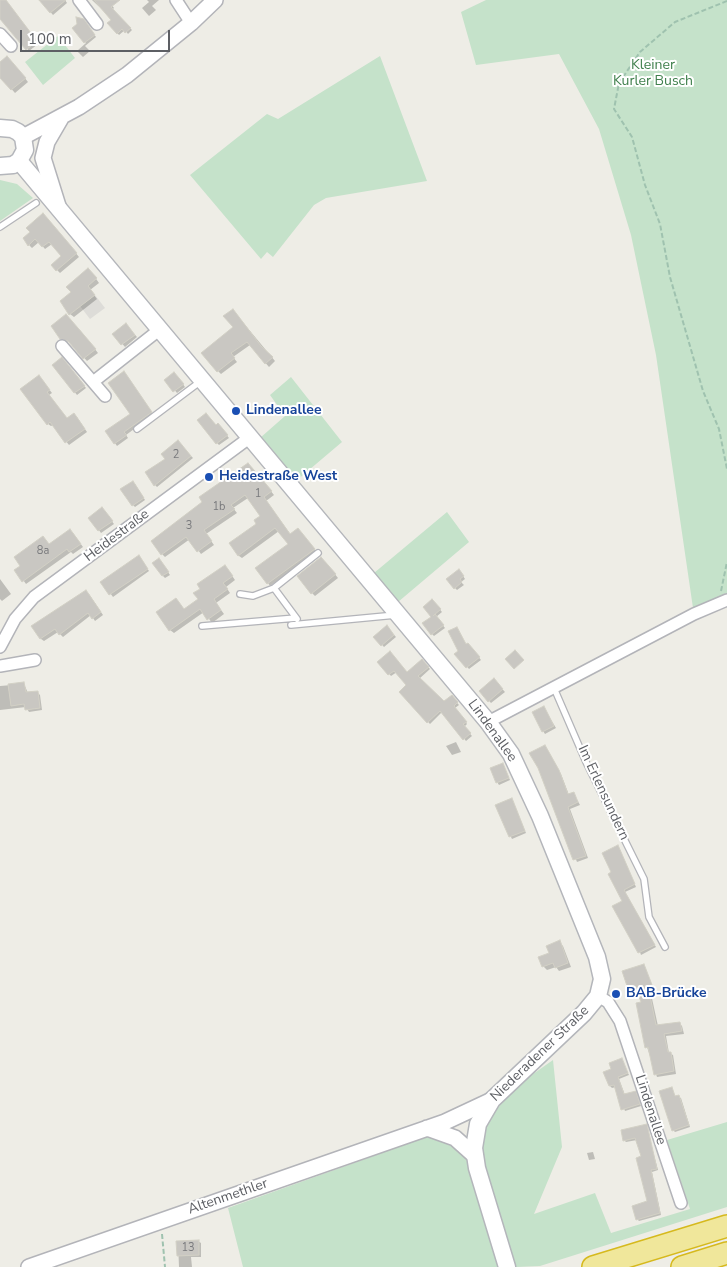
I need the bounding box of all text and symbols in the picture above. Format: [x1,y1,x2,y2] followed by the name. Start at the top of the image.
[22,20,172,52] scale bar
[28,29,72,49] text: 100 m
[613,58,693,90] park label: Kleiner Kurler Busch
[246,403,322,419] place label: Lindenallee
[230,405,242,417] marker: Lindenallee
[173,448,179,462] house number: 2
[219,469,337,485] place label: Heidestraße West
[203,471,215,483] marker: Heidestraße West
[255,487,261,501] house number: 1
[212,500,226,514] house number: 1b
[81,506,153,566] street label: Heidestraße
[186,519,192,533] house number: 3
[37,544,49,558] house number: 8a
[464,697,520,765] street label: Lindenallee
[574,743,632,843] street label: Im Erlensundern
[626,986,706,1002] place label: BAB-Brücke
[610,988,622,1000] marker: BAB-Brücke
[487,1003,593,1105] street label: Niederadener Straße
[631,1073,669,1147] street label: Lindenallee
[186,1176,270,1218] street label: Altenmethler
[181,1241,195,1255] house number: 13

